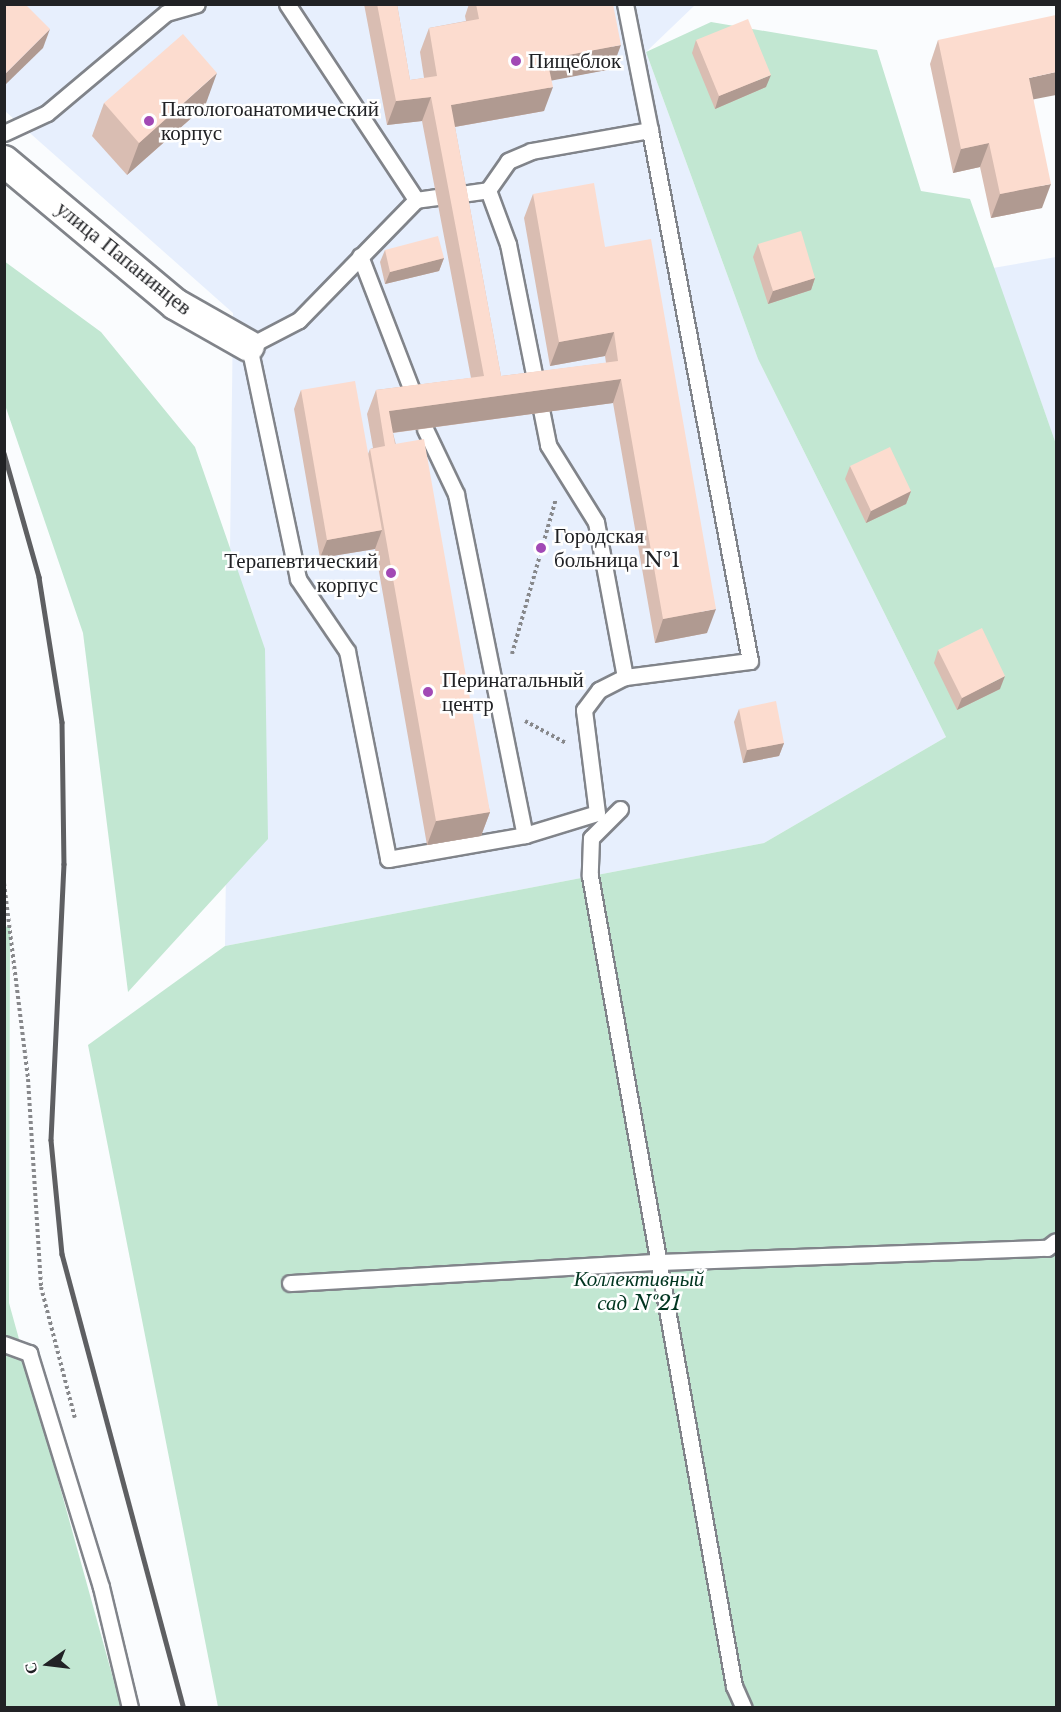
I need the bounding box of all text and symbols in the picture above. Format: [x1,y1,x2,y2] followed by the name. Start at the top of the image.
[528,48,621,74] place label: Пищеблок
[509,54,523,68] marker: Пищеблок
[161,96,379,146] place label: Патологоанатомический корпус
[142,114,156,128] marker: Патологоанатомический корпус
[51,196,197,320] street label: улица Папанинцев
[554,523,680,573] place label: Городская больница №1
[532,539,550,557] marker: Городская больница №1
[224,548,378,598] place label: Терапевтический корпус
[382,564,400,582] marker: Терапевтический корпус
[442,667,584,717] place label: Перинатальный центр
[419,683,437,701] marker: Перинатальный центр
[574,1266,704,1316] park label: Коллективный сад №21
[18,1634,78,1694] north arrow
[19,1660,42,1676] text: С

